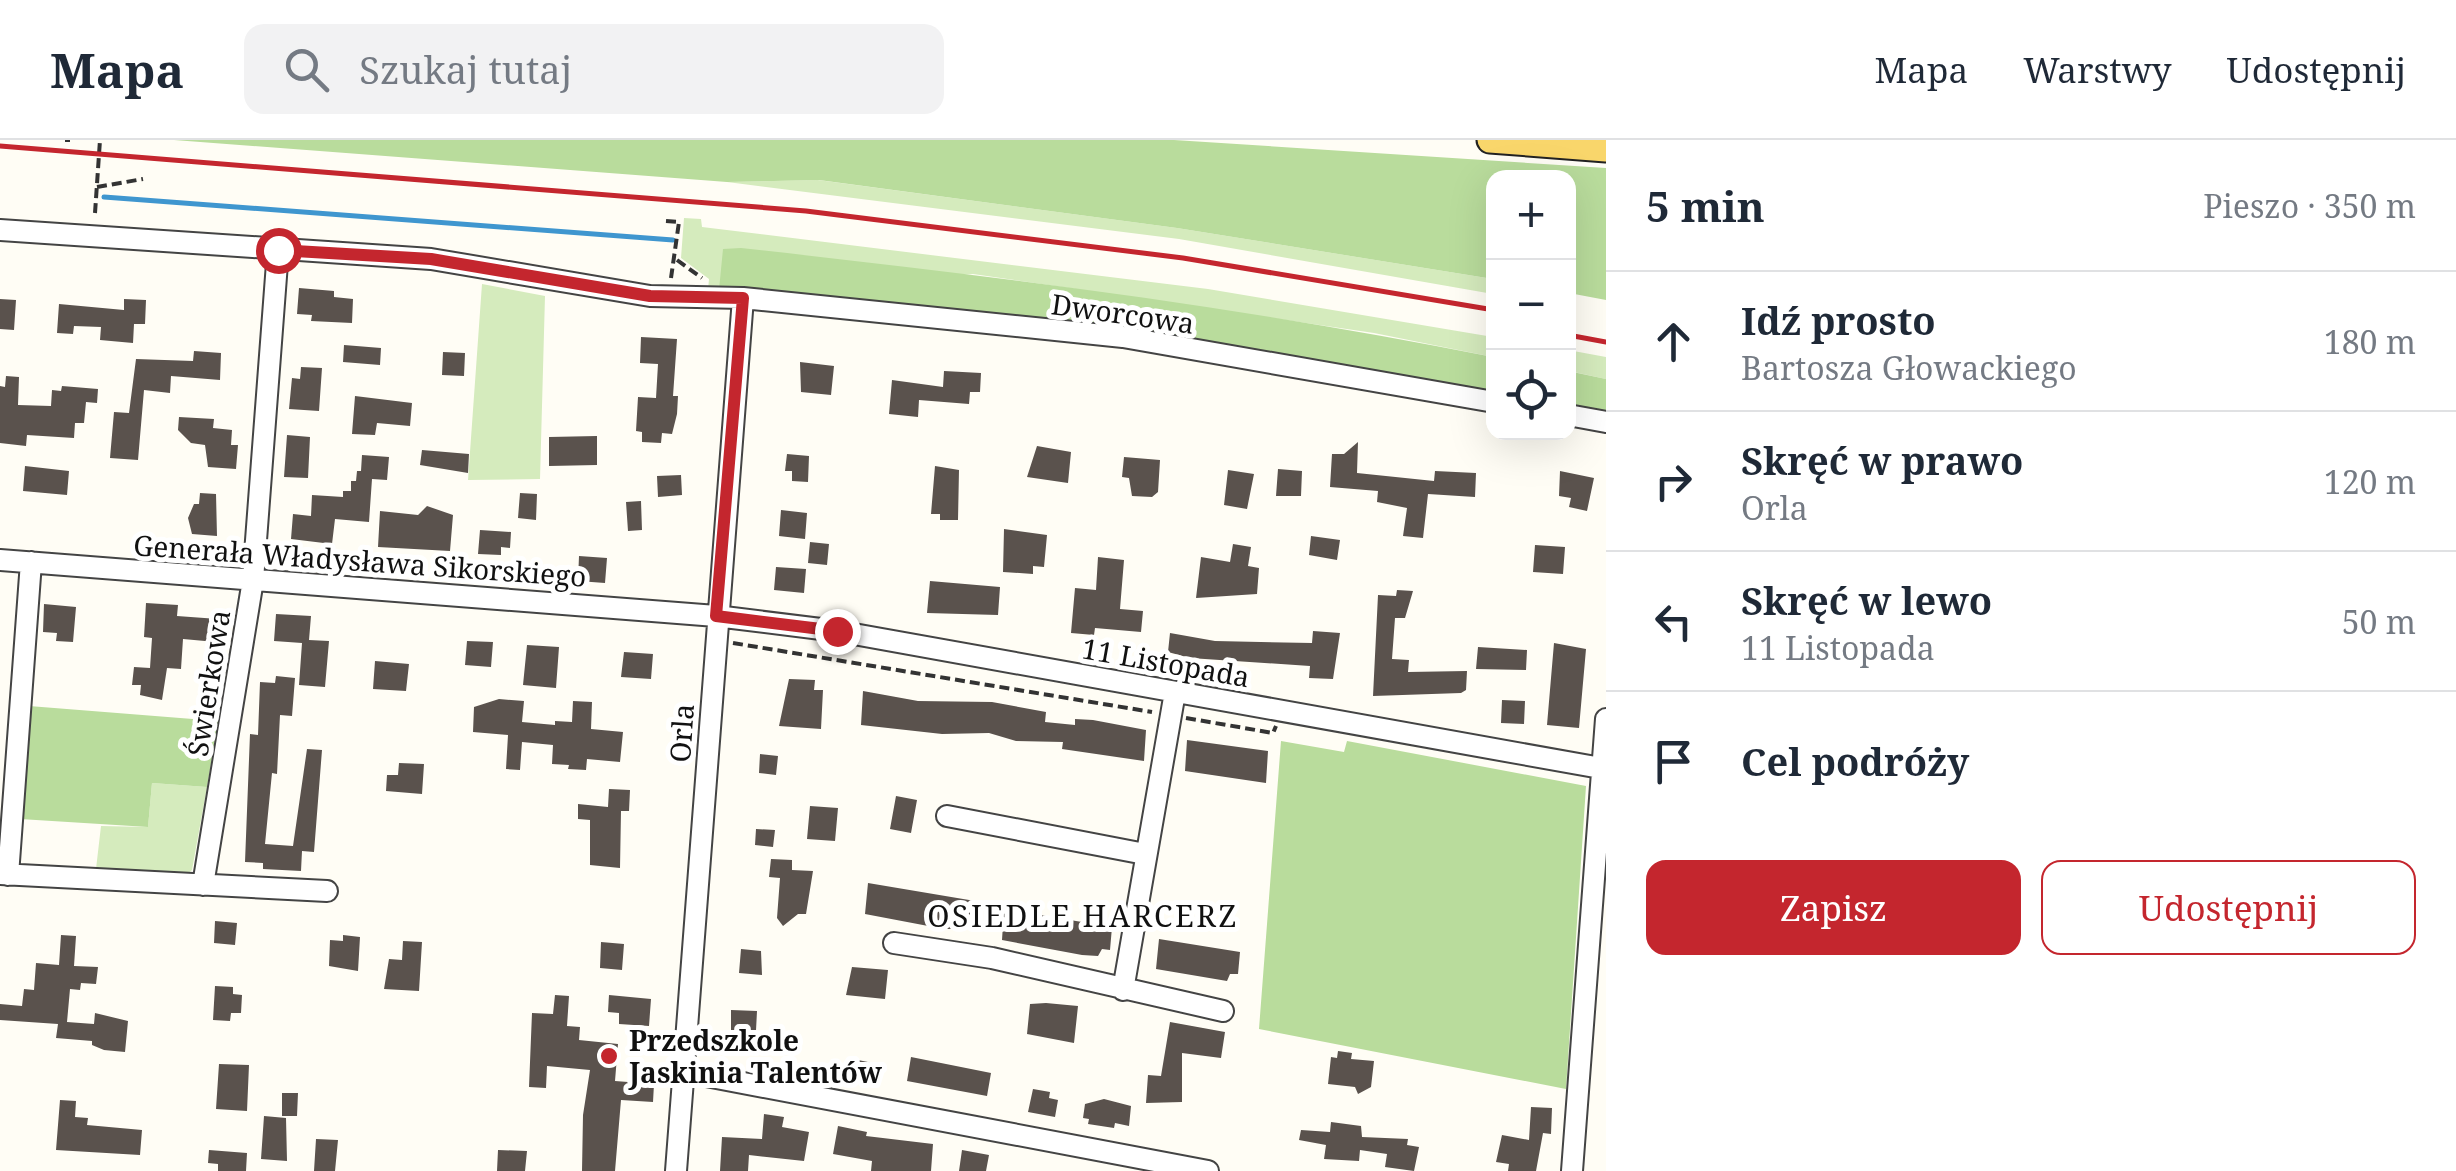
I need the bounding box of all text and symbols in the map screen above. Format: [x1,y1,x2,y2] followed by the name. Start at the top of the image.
[244,24,944,114] search box
[50,37,184,102] text: Mapa
[279,42,334,97] icon: search
[359,43,572,95] text: Szukaj tutaj
[1874,46,1968,93] text: Mapa
[2023,46,2172,93] text: Warstwy
[2227,46,2406,93] text: Udostępnij
[1486,170,1576,440] map controls
[1486,170,1576,260] button: +
[1646,177,1765,234] text: 5 min
[2203,184,2416,227] text: Pieszo · 350 m
[256,228,302,274] route start
[1486,260,1576,350] button: −
[1049,284,1197,342] street label: Dworcowa
[1741,294,1936,346] text: Idź prosto
[1646,314,1701,369] icon: ahead
[2324,320,2416,363] text: 180 m
[1741,346,2077,389] text: Bartosza Głowackiego
[1486,350,1576,440] button: locate
[1741,434,2023,486] text: Skręć w prawo
[1646,454,1701,509] icon: right
[2324,460,2416,503] text: 120 m
[1741,486,1808,529] text: Orla
[132,525,588,595] street label: Generała Władysława Sikorskiego
[1741,574,1992,626] text: Skręć w lewo
[1646,594,1701,649] icon: left
[2342,600,2416,643] text: 50 m
[178,607,238,759] street label: Świerkowa
[815,609,861,655] route end
[1741,626,1935,669] text: 11 Listopada
[1079,629,1253,695] street label: 11 Listopada
[660,703,702,763] street label: Orla
[1646,734,1701,789] icon: arrive
[1741,735,1969,787] text: Cel podróży
[1646,860,2021,955] button: Zapisz
[2041,860,2416,955] button: Udostępnij
[927,895,1239,936] district label: OSIEDLE HARCERZ
[628,1021,882,1091] place label: Przedszkole Jaskinia Talentów
[598,1045,620,1067] marker: Przedszkole Jaskinia Talentów

